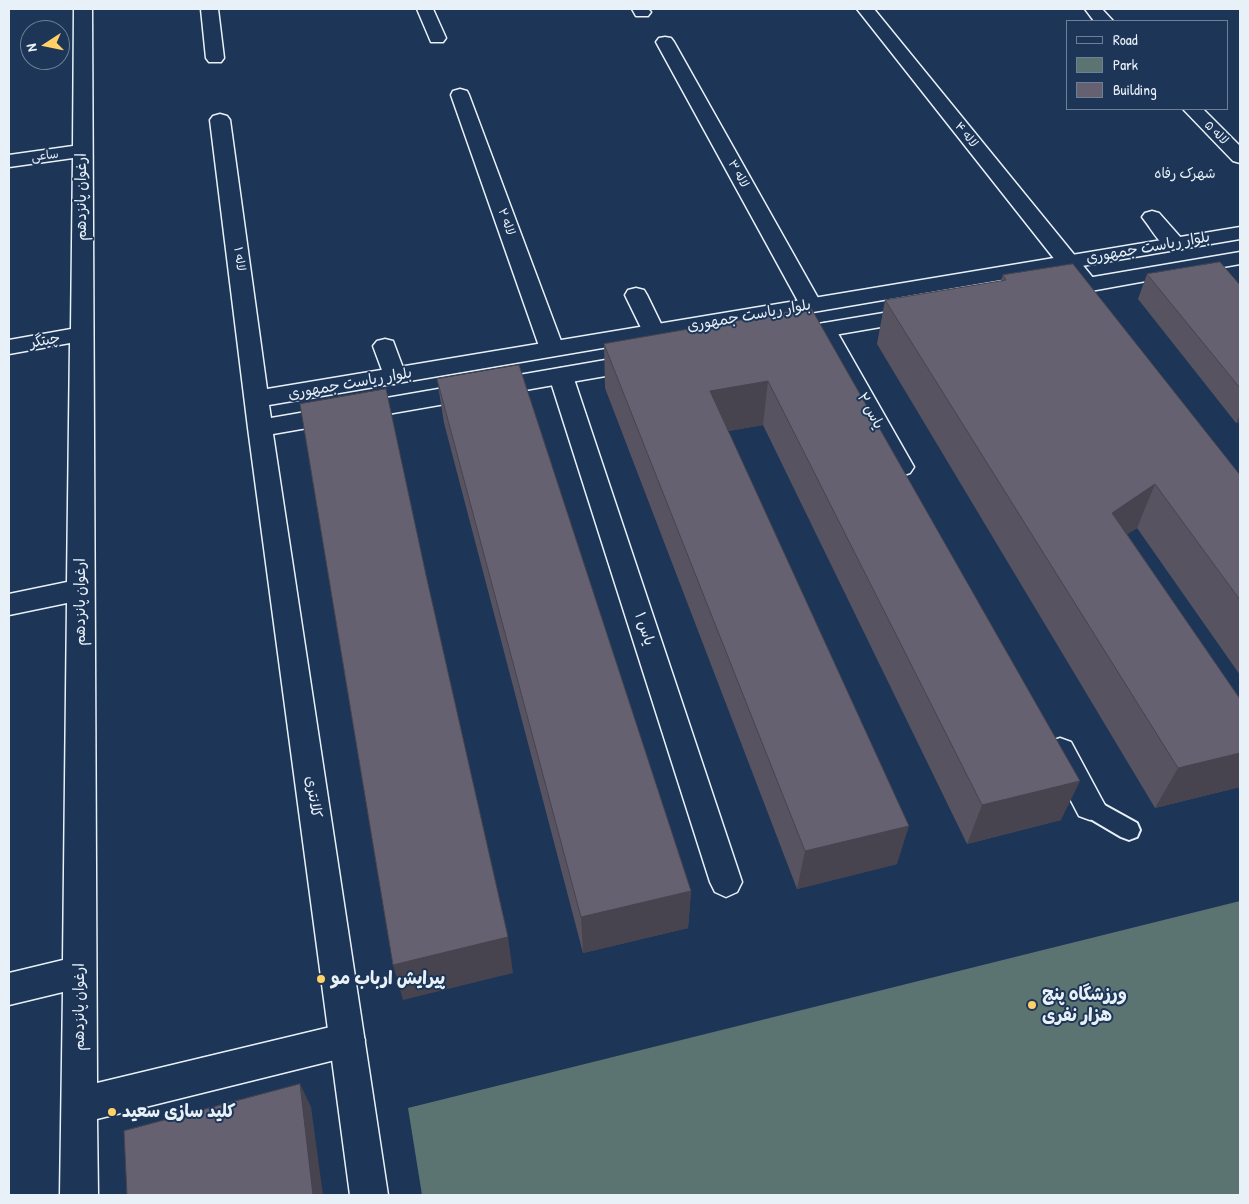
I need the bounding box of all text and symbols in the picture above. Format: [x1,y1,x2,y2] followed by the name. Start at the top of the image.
[20,20,70,70] north arrow
[1066,20,1229,110] legend
[1113,29,1138,50] text: Road
[21,42,41,53] text: N
[1113,54,1138,75] text: Park
[1113,79,1157,100] text: Building
[1201,118,1231,148] street label: لاله ۵
[951,119,981,151] street label: لاله ۴
[31,147,59,165] street label: ساعی
[73,153,91,241] street label: ارغوان پانزدهم
[725,158,751,190] street label: لاله ۳
[1154,166,1216,182] district label: شهرک رفاه
[494,207,518,237] street label: لاله ۲
[1085,228,1211,268] street label: بلوار ریاست جمهوری
[230,246,248,272] street label: لاله ۱
[686,296,812,336] street label: بلوار ریاست جمهوری
[28,329,62,353] street label: چیتگر
[287,364,413,404] street label: بلوار ریاست جمهوری
[853,390,887,432] street label: یاس ۲
[72,558,90,646] street label: ارغوان پانزدهم
[630,610,658,648] street label: یاس ۱
[301,775,325,819] street label: کلانتری
[71,963,89,1051] street label: ارغوان پانزدهم
[331,968,445,990] place label: پیرایش ارباب مو
[315,973,327,985] marker: پیرایش ارباب مو
[1042,984,1127,1026] place label: ورزشگاه پنج هزار نفری
[1026,999,1038,1011] marker: ورزشگاه پنج هزار نفری
[122,1101,236,1123] place label: کلید سازی سعید
[106,1106,118,1118] marker: کلید سازی سعید

